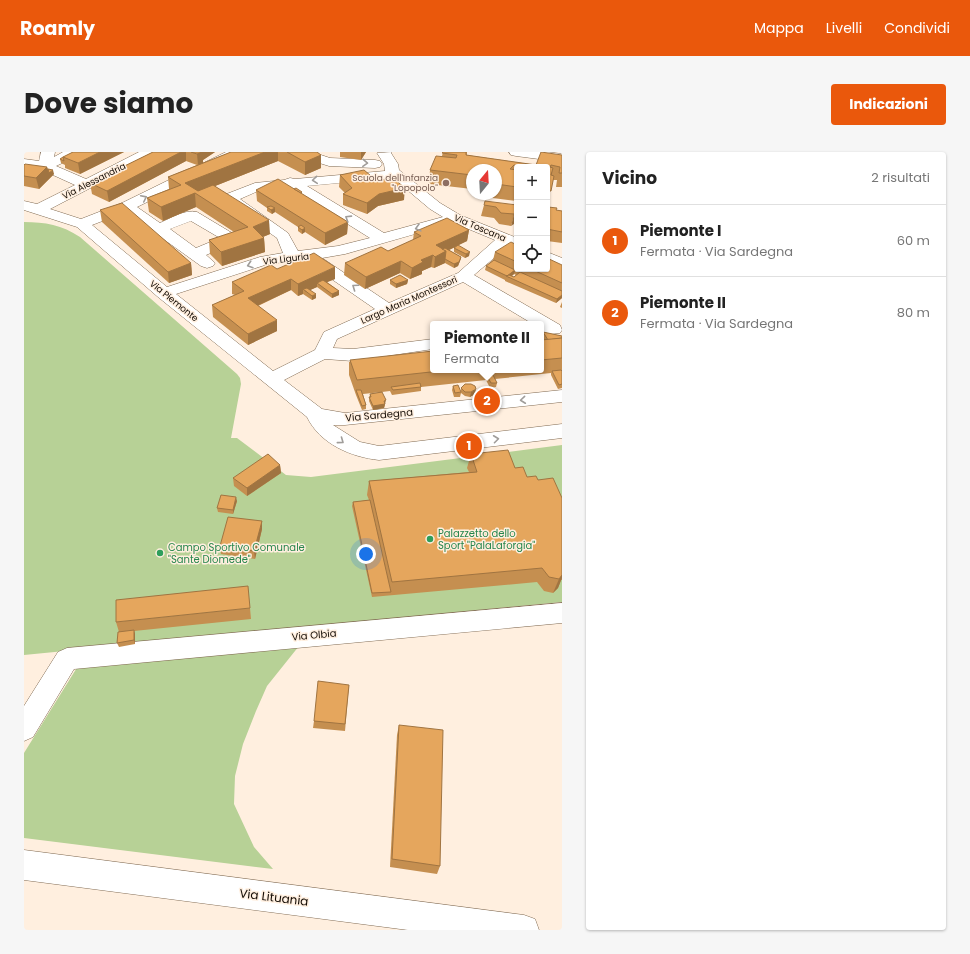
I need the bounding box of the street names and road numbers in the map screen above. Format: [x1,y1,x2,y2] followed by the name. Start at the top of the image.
[60,160,128,202] street label: Via Alessandria
[452,212,508,244] street label: Via Toscana
[262,250,310,268] street label: Via Liguria
[359,273,459,327] street label: Largo Maria Montessori
[147,278,201,325] street label: Via Piemonte
[345,405,413,425] street label: Via Sardegna
[291,626,337,644] street label: Via Olbia
[239,884,309,910] street label: Via Lituania

